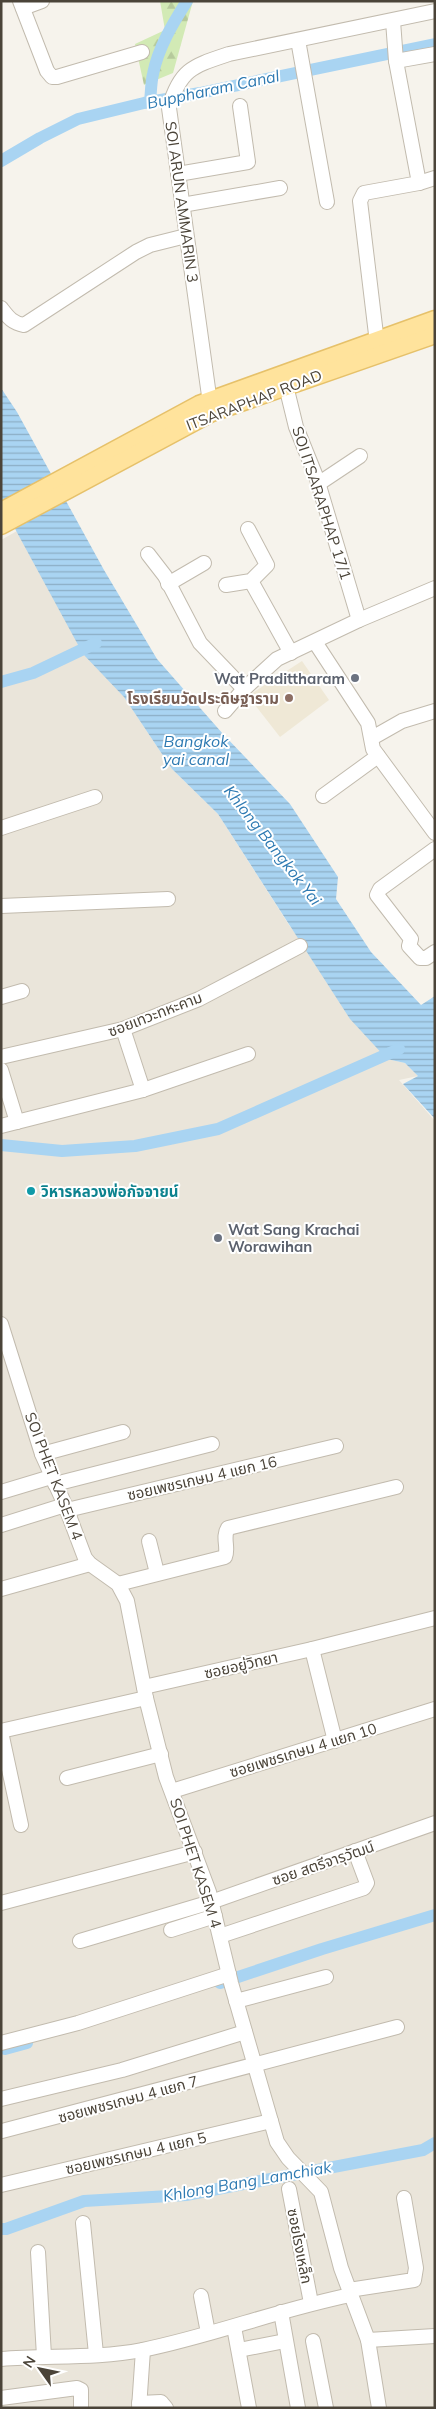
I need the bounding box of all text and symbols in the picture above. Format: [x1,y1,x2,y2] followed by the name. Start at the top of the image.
[145,65,281,113] water label: Buppharam Canal
[161,120,203,284] street label: SOI ARUN AMMARIN 3
[183,365,325,435] street label: ITSARAPHAP ROAD
[288,424,356,582] street label: SOI ITSARAPHAP 17/1
[214,669,345,688] place label: Wat Pradittharam
[349,672,361,684] marker: Wat Pradittharam
[127,689,279,708] place label: โรงเรียนวัดประดิษฐาราม
[283,692,295,704] marker: โรงเรียนวัดประดิษฐาราม
[162,731,229,769] water label: Bangkok yai canal
[220,781,326,909] water label: Khlong Bangkok Yai
[105,987,205,1041] street label: ซอยเทวะทหะคาม
[40,1182,178,1201] place label: วิหารหลวงพ่อกัจจายน์
[25,1185,37,1197] marker: วิหารหลวงพ่อกัจจายน์
[228,1220,359,1256] place label: Wat Sang Krachai Worawihan
[212,1232,224,1244] marker: Wat Sang Krachai Worawihan
[21,1409,87,1543] street label: SOI PHET KASEM 4
[125,1452,279,1504] street label: ซอยเพชรเกษม 4 แยก 16
[202,1647,280,1683] street label: ซอยอยู่วิทยา
[227,1719,379,1781] street label: ซอยเพชรเกษม 4 แยก 10
[166,1796,226,1930] street label: SOI PHET KASEM 4
[269,1837,377,1889] street label: ซอย สตรีจารุวัฒน์
[56,2071,200,2127] street label: ซอยเพชรเกษม 4 แยก 7
[64,2128,208,2178] street label: ซอยเพชรเกษม 4 แยก 5
[161,2156,334,2206] water label: Khlong Bang Lamchiak
[283,2207,317,2285] street label: ซอยโรงเหล็ก
[15,2344,65,2394] north arrow
[19,2353,40,2371] text: N

